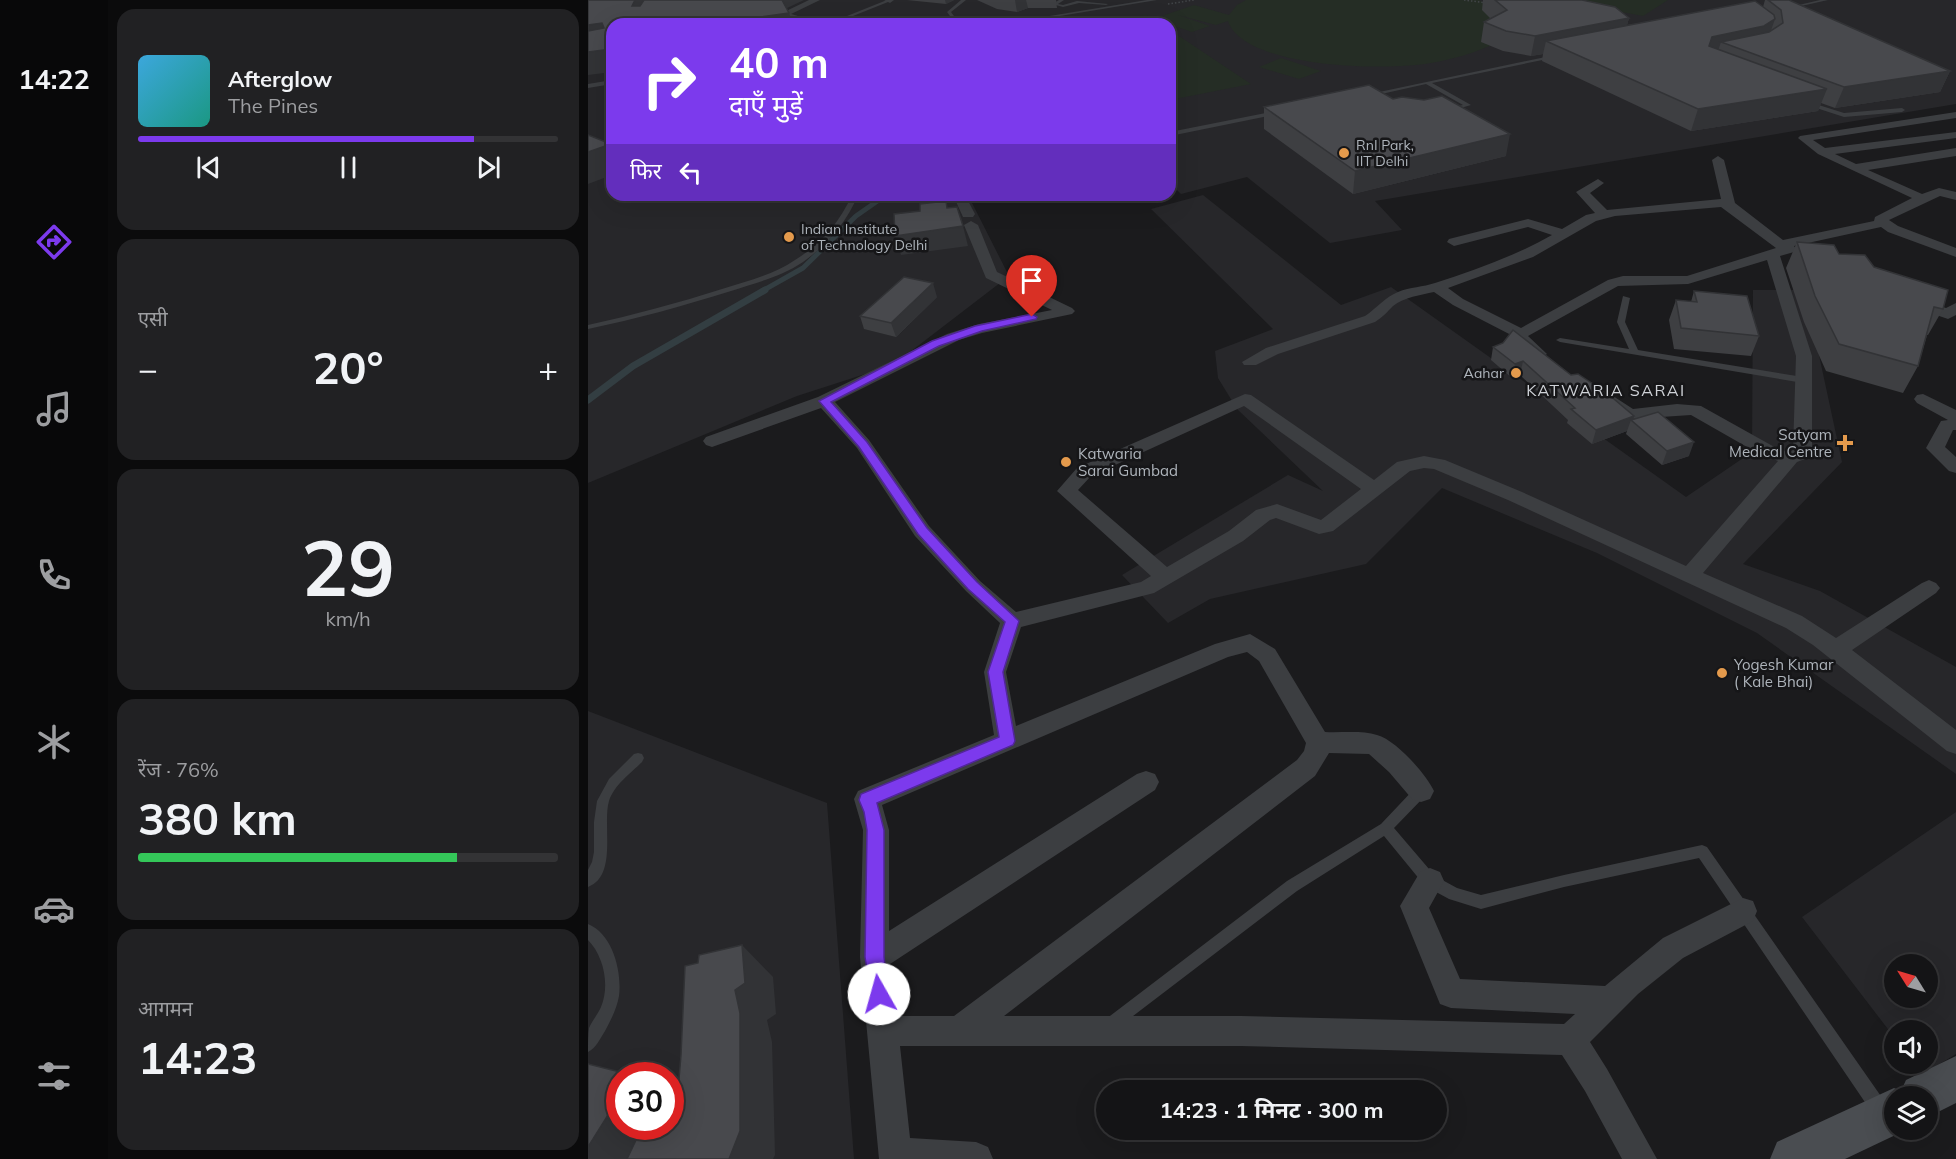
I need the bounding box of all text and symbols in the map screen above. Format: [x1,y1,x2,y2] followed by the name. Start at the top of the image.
[729,36,829,89] text: 40 m
[630,42,708,120] icon: right
[18,62,90,96] text: 14:22
[228,65,332,93] text: Afterglow
[729,88,803,122] text: दाएँ मुड़ें
[228,93,318,118] text: The Pines
[1356,136,1414,170] place label: RnI Park, IIT Delhi
[1337,146,1351,160] marker: RnI Park, IIT Delhi
[192,151,225,184] icon: previous
[332,151,365,184] icon: pause
[472,151,505,184] icon: next
[674,156,707,189] icon: left
[630,157,662,185] text: फिर
[801,220,927,254] place label: Indian Institute of Technology Delhi
[33,221,75,263] icon: directions
[782,230,796,244] marker: Indian Institute of Technology Delhi
[1006,255,1057,317] pin
[1015,264,1048,297] icon: arrive
[138,306,168,331] text: एसी
[312,339,384,395] text: 20°
[138,348,158,389] text: −
[538,348,558,389] text: +
[1464,364,1505,382] place label: Aahar
[1509,366,1523,380] marker: Aahar
[1526,380,1686,400] district label: KATWARIA SARAI
[33,388,75,430] icon: music
[1729,425,1832,461] place label: Satyam Medical Centre
[1836,434,1854,452] marker: Satyam Medical Centre
[1078,444,1178,480] place label: Katwaria Sarai Gumbad
[1059,455,1073,469] marker: Katwaria Sarai Gumbad
[301,518,395,616] text: 29
[33,554,75,596] icon: phone
[325,606,371,631] text: km/h
[1733,655,1834,691] place label: Yogesh Kumar ( Kale Bhai)
[1715,666,1729,680] marker: Yogesh Kumar ( Kale Bhai)
[33,721,75,763] icon: climate
[138,757,219,782] text: रेंज · 76%
[138,790,297,846] text: 380 km
[33,888,75,930] icon: car
[1884,954,1938,1008] north arrow
[1884,954,1938,1140] map controls
[847,962,911,1026] position arrow
[138,996,193,1021] text: आगमन
[1884,1020,1938,1074] button: sound
[138,1029,257,1085] text: 14:23
[33,1055,75,1097] icon: filters
[606,1062,684,1140] speed limit sign: 30
[1884,1086,1938,1140] button: layers
[1159,1096,1384,1124] text: 14:23 · 1 मिनट · 300 m

